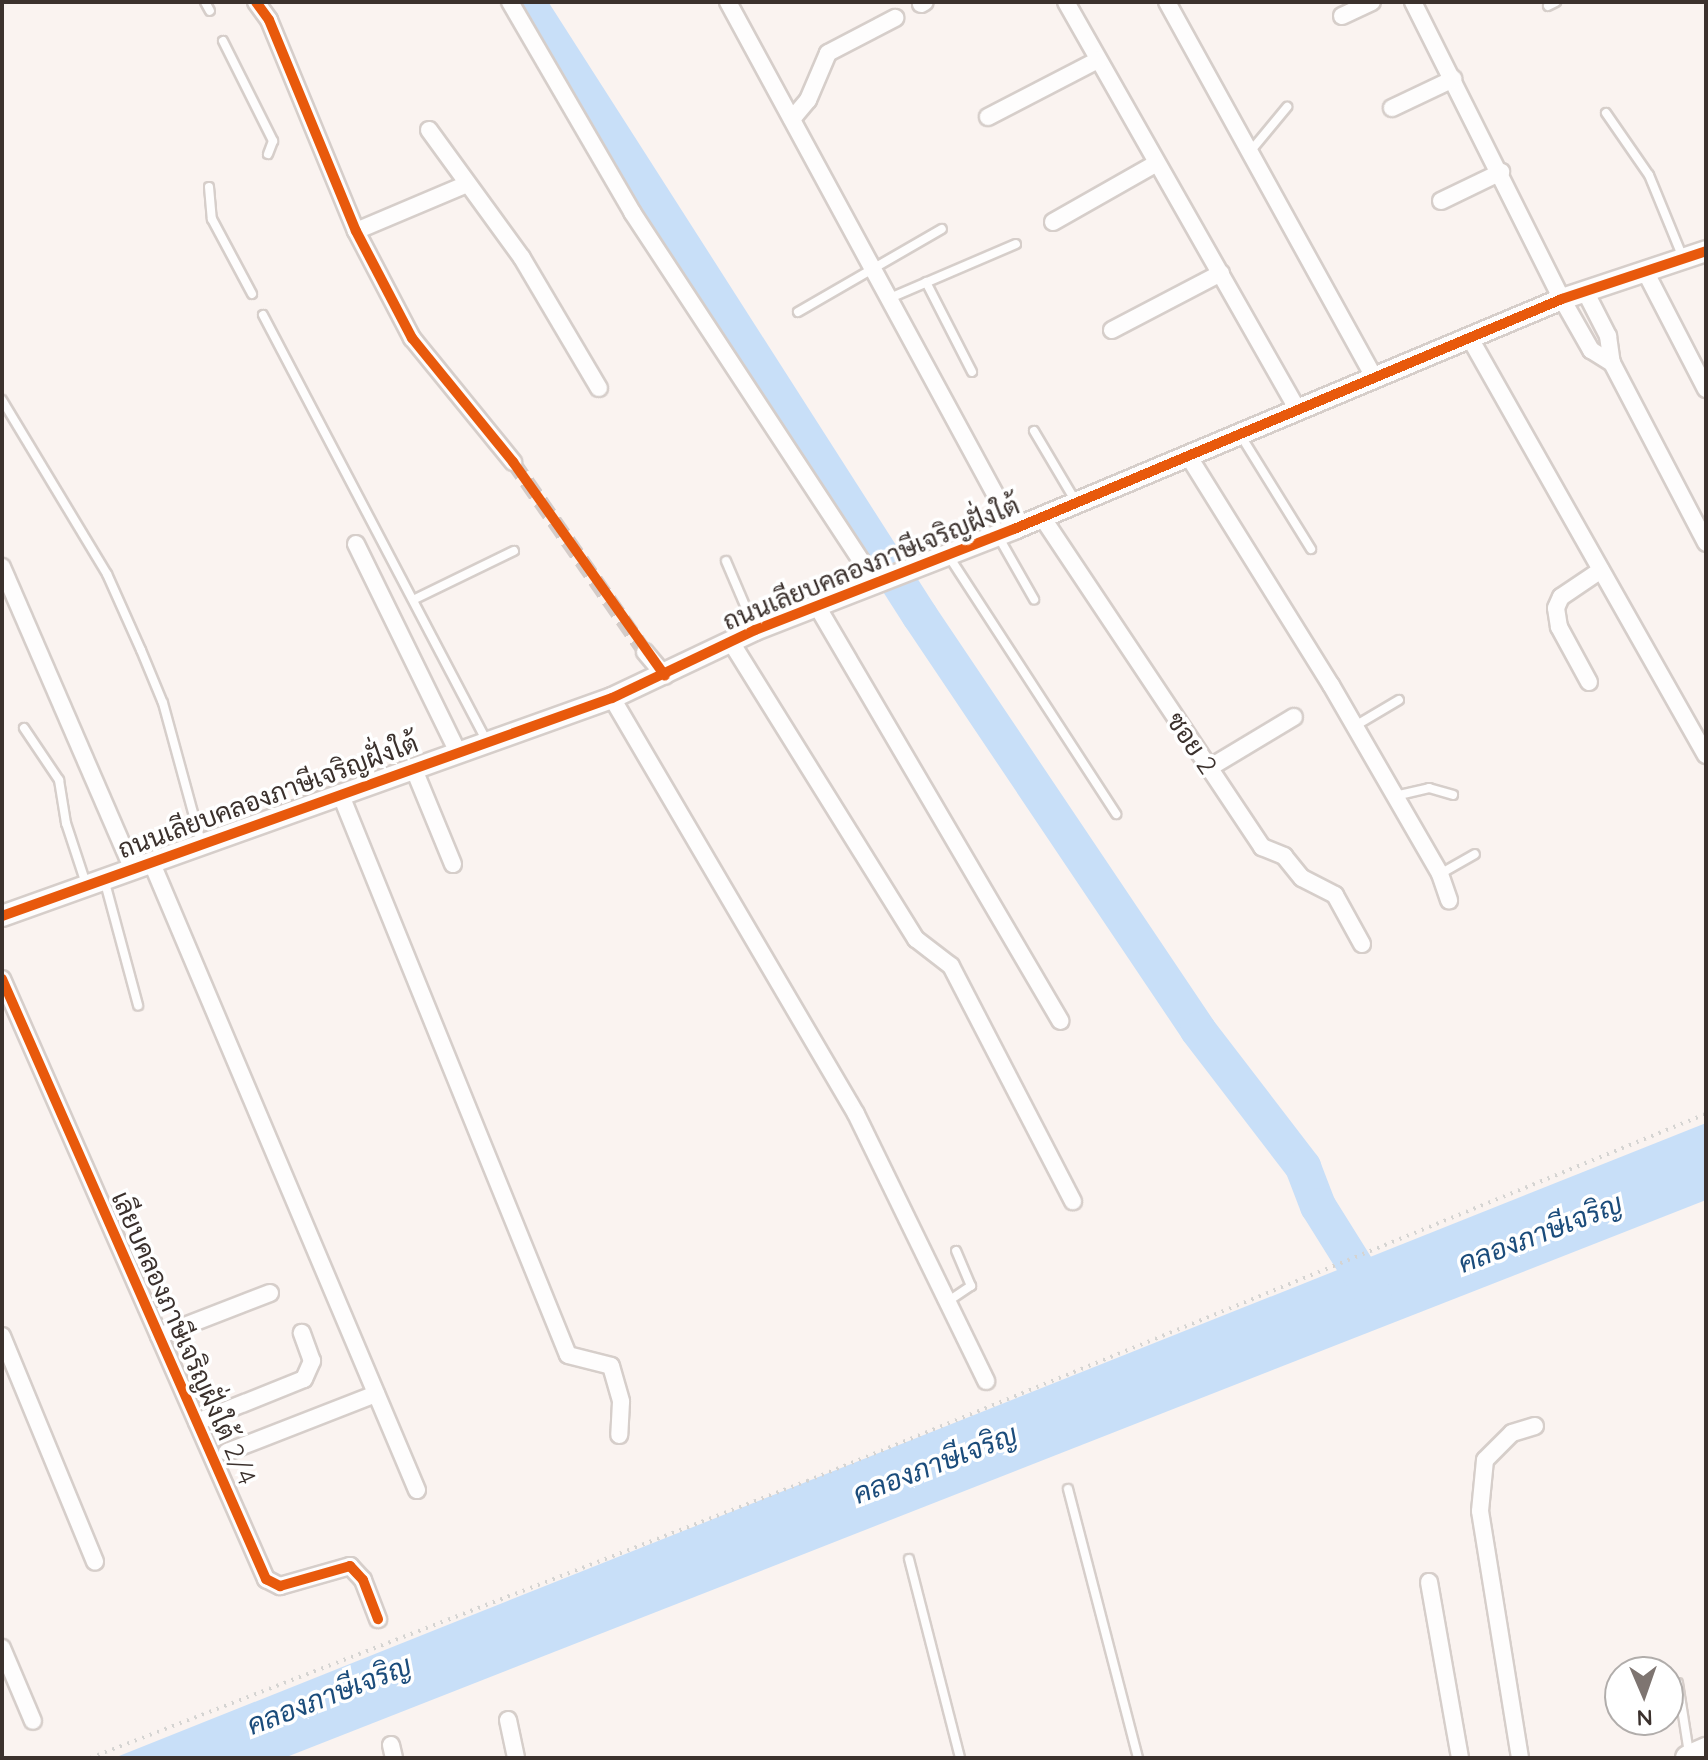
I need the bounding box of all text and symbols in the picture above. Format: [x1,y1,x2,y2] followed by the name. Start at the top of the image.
[718,489,1024,637] street label: ถนนเลียบคลองภาษีเจริญฝั่งใต้
[1160,706,1224,780] street label: ซอย 2
[114,727,422,865] street label: ถนนเลียบคลองภาษีเจริญฝั่งใต้
[105,1186,263,1490] street label: เลียบคลองภาษีเจริญฝั่งใต้ 2/4
[1453,1186,1627,1280] water label: คลองภาษีเจริญ
[848,1417,1022,1511] water label: คลองภาษีเจริญ
[242,1648,416,1742] water label: คลองภาษีเจริญ
[1604,1656,1684,1736] north arrow
[1636,1704,1653,1732] text: N

